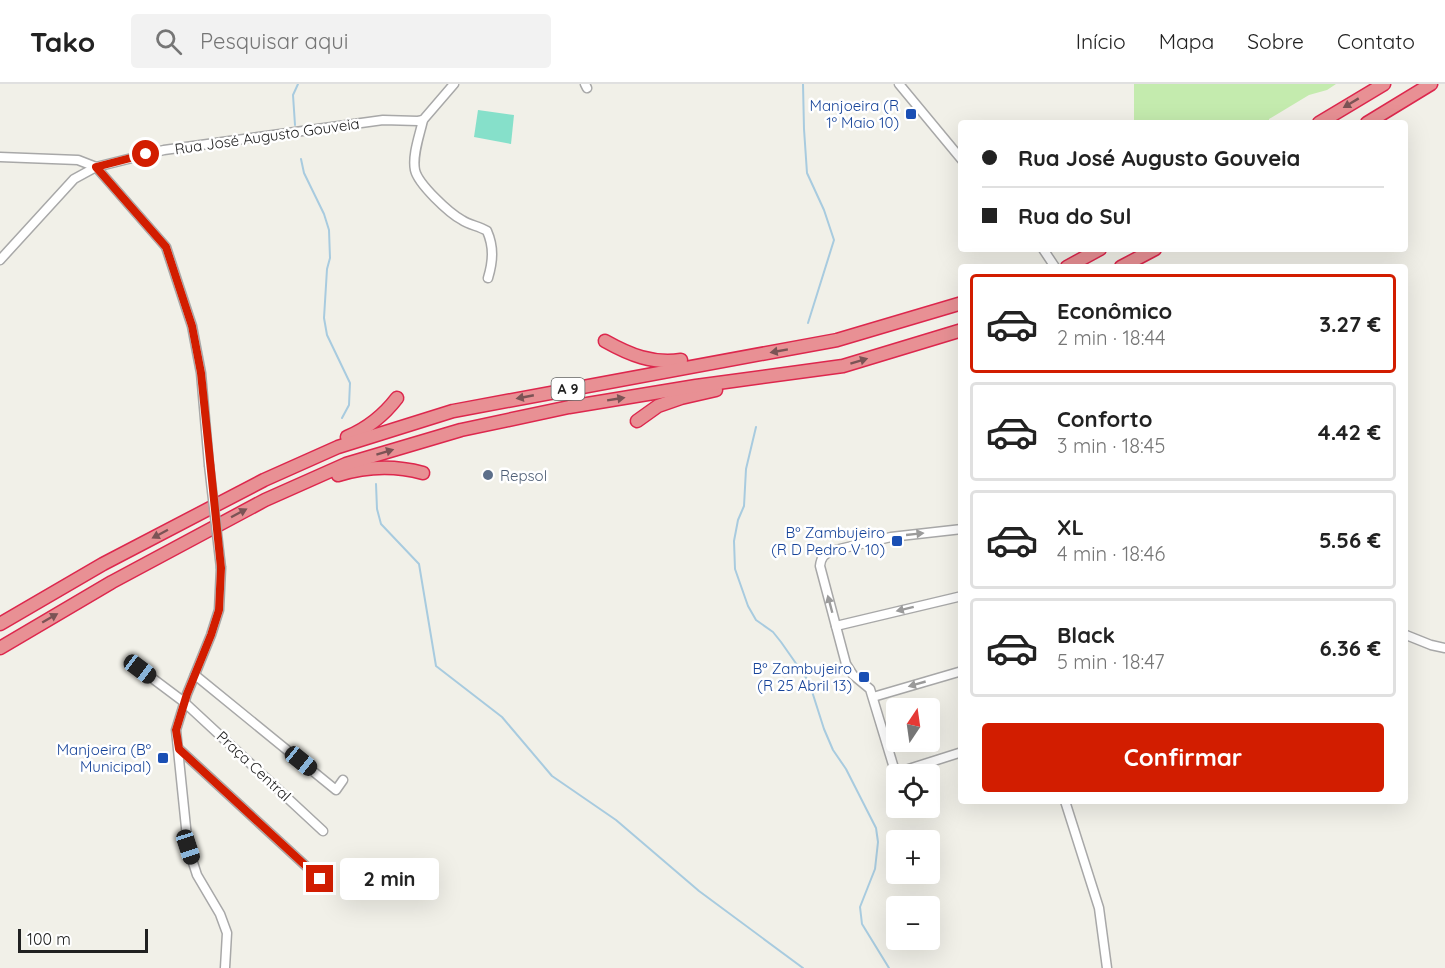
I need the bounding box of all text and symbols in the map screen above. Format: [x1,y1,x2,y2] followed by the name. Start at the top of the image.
[131,14,551,68] search box
[30,24,95,59] text: Tako
[152,25,185,58] icon: search
[200,27,349,55] text: Pesquisar aqui
[1076,28,1126,54] text: Início
[1159,28,1214,54] text: Mapa
[1247,28,1304,54] text: Sobre
[1337,28,1415,54] text: Contato
[810,96,899,132] place label: Manjoeira (R 1º Maio 10)
[1343,98,1359,109] one-way arrow
[904,107,918,121] marker: Manjoeira (R 1º Maio 10)
[173,114,361,158] street label: Rua José Augusto Gouveia
[132,140,159,167] route start
[1018,144,1300,172] text: Rua José Augusto Gouveia
[1018,202,1131,230] text: Rua do Sul
[985,297,1039,351] icon: car
[1057,297,1172,325] text: Econômico
[1319,310,1381,338] text: 3.27 €
[1057,325,1165,350] text: 2 min · 18:44
[770,347,789,356] one-way arrow
[850,356,868,365] one-way arrow
[552,378,584,400] road number: A 9
[516,393,535,402] one-way arrow
[606,394,625,403] one-way arrow
[985,405,1039,459] icon: car
[1057,405,1152,433] text: Conforto
[1318,418,1381,446] text: 4.42 €
[1057,433,1165,458] text: 3 min · 18:45
[376,447,394,456] one-way arrow
[500,466,547,485] place label: Repsol
[481,468,495,482] marker: Repsol
[231,508,248,518] one-way arrow
[985,513,1039,567] icon: car
[1057,513,1084,541] text: XL
[771,523,885,559] place label: Bº Zambujeiro (R D Pedro V 10)
[1319,526,1381,554] text: 5.56 €
[151,529,168,539] one-way arrow
[905,529,924,539] one-way arrow
[890,534,904,548] marker: Bº Zambujeiro (R D Pedro V 10)
[1057,541,1165,566] text: 4 min · 18:46
[825,595,834,613] one-way arrow
[895,605,914,615] one-way arrow
[42,613,59,623] one-way arrow
[985,621,1039,675] icon: car
[1057,621,1115,649] text: Black
[1319,634,1381,662] text: 6.36 €
[1057,649,1164,674] text: 5 min · 18:47
[120,651,160,687] car
[753,659,852,695] place label: Bº Zambujeiro (R 25 Abril 13)
[857,670,871,684] marker: Bº Zambujeiro (R 25 Abril 13)
[908,680,926,689] one-way arrow
[886,698,940,752] north arrow
[886,698,940,950] map controls
[982,723,1384,792] button: Confirmar
[213,727,295,805] street label: Praça Central
[57,740,151,776] place label: Manjoeira (Bº Municipal)
[281,743,321,779] car
[156,751,170,765] marker: Manjoeira (Bº Municipal)
[886,764,940,818] button: locate
[174,827,202,867] car
[886,830,940,884] button: +
[341,858,440,900] callout: 2 min
[306,865,333,892] route end
[363,866,416,891] text: 2 min
[886,896,940,950] button: −
[18,926,148,954] scale bar
[27,929,71,949] text: 100 m

